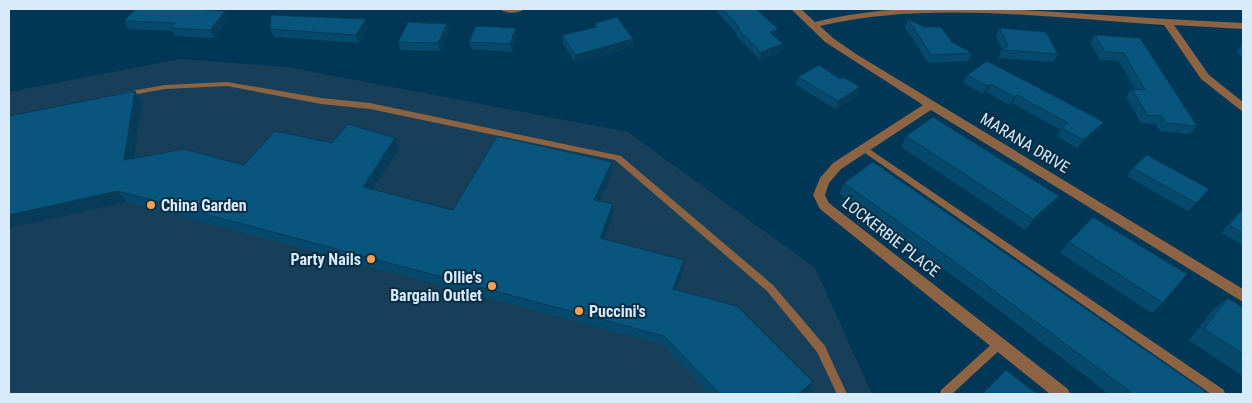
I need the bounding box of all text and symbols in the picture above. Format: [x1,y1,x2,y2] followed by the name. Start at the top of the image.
[977,109,1073,177] street label: MARANA DRIVE
[839,193,943,281] street label: LOCKERBIE PLACE
[161,196,247,215] place label: China Garden
[145,199,157,211] marker: China Garden
[290,250,361,269] place label: Party Nails
[365,253,377,265] marker: Party Nails
[390,268,482,305] place label: Ollie's Bargain Outlet
[486,280,498,292] marker: Ollie's Bargain Outlet
[589,302,646,321] place label: Puccini's
[573,305,585,317] marker: Puccini's

